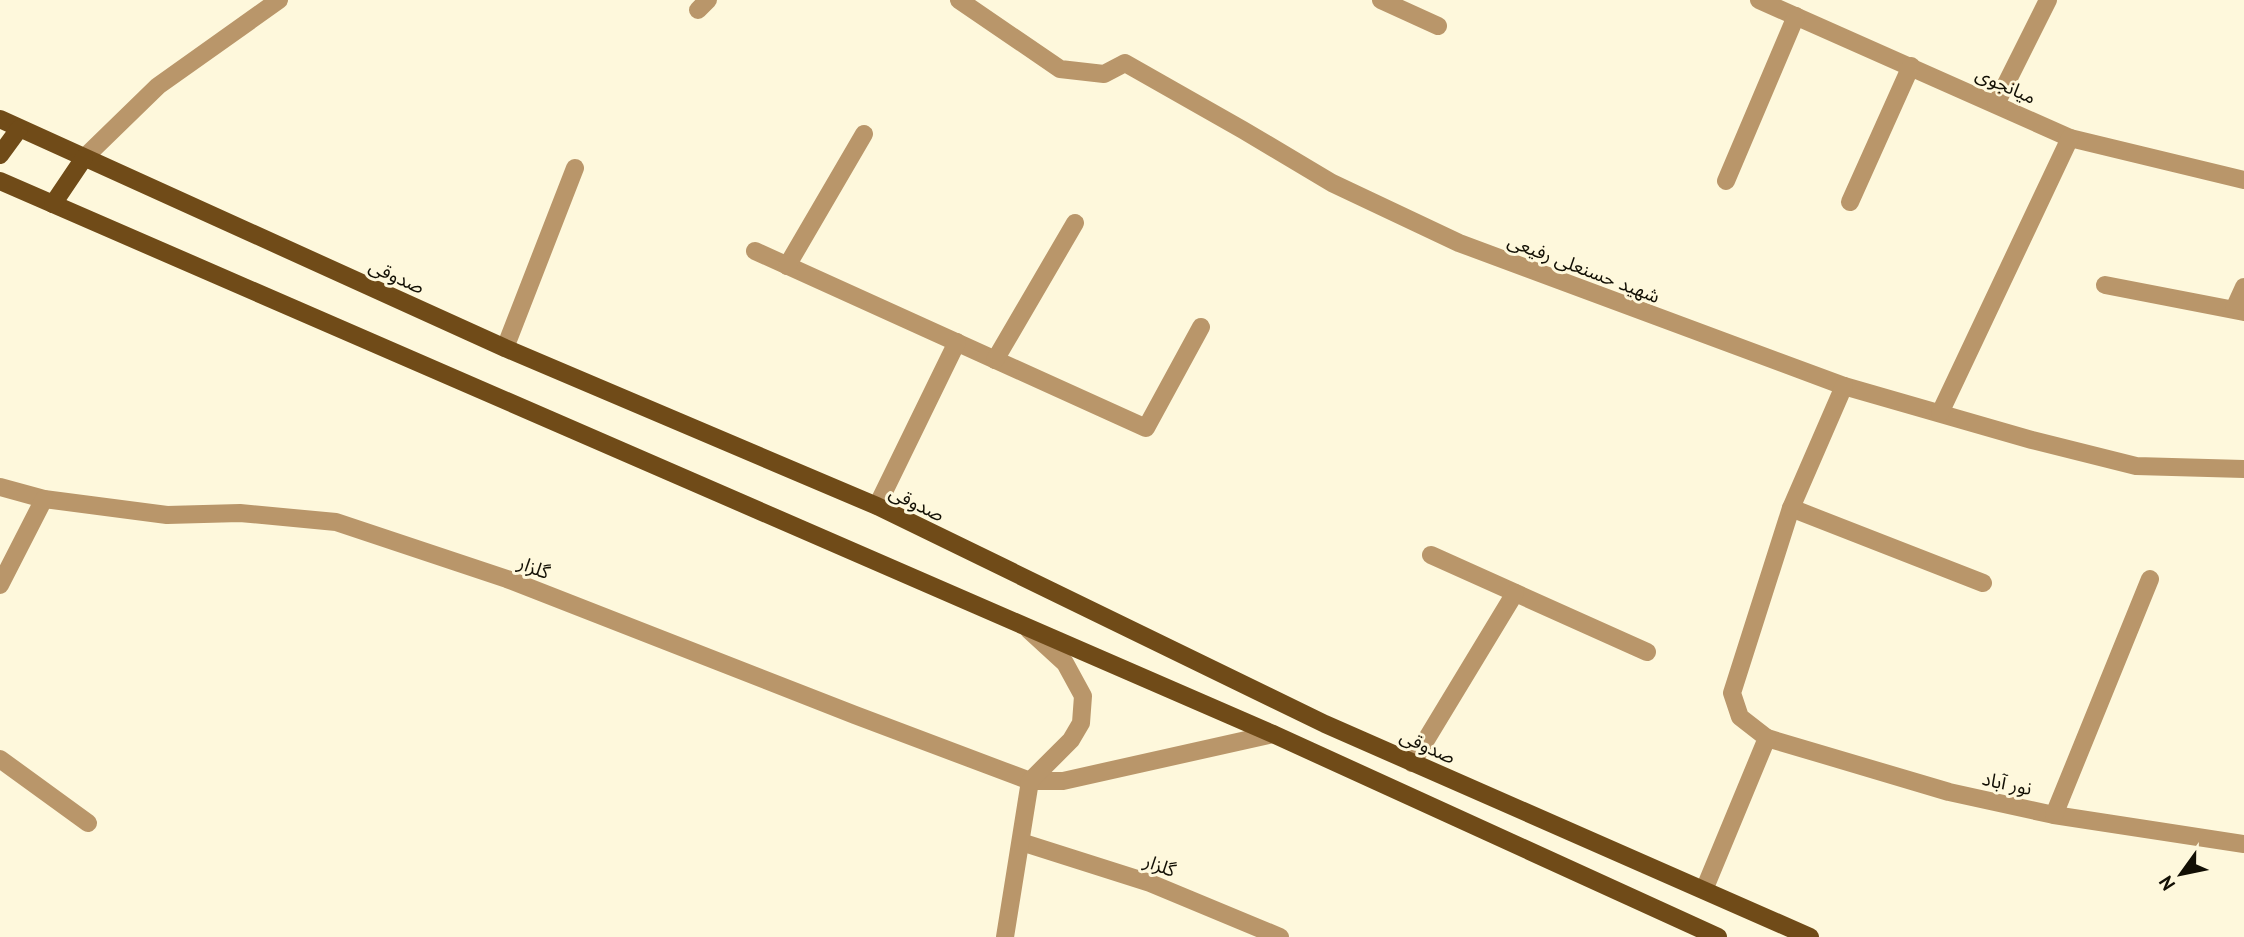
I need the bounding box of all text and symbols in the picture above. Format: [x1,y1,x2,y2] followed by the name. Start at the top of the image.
[1972,61,2040,109] street label: میانجوی
[1504,228,1664,308] street label: شهید حسنعلی رفیعی
[366,253,428,299] street label: صدوقی
[886,479,948,527] street label: صدوقی
[514,550,554,584] street label: گلزار
[1397,723,1459,769] street label: صدوقی
[1980,766,2034,800] street label: نور آباد
[2146,839,2216,909] north arrow
[1140,848,1180,882] street label: گلزار
[2153,871,2180,895] text: N

